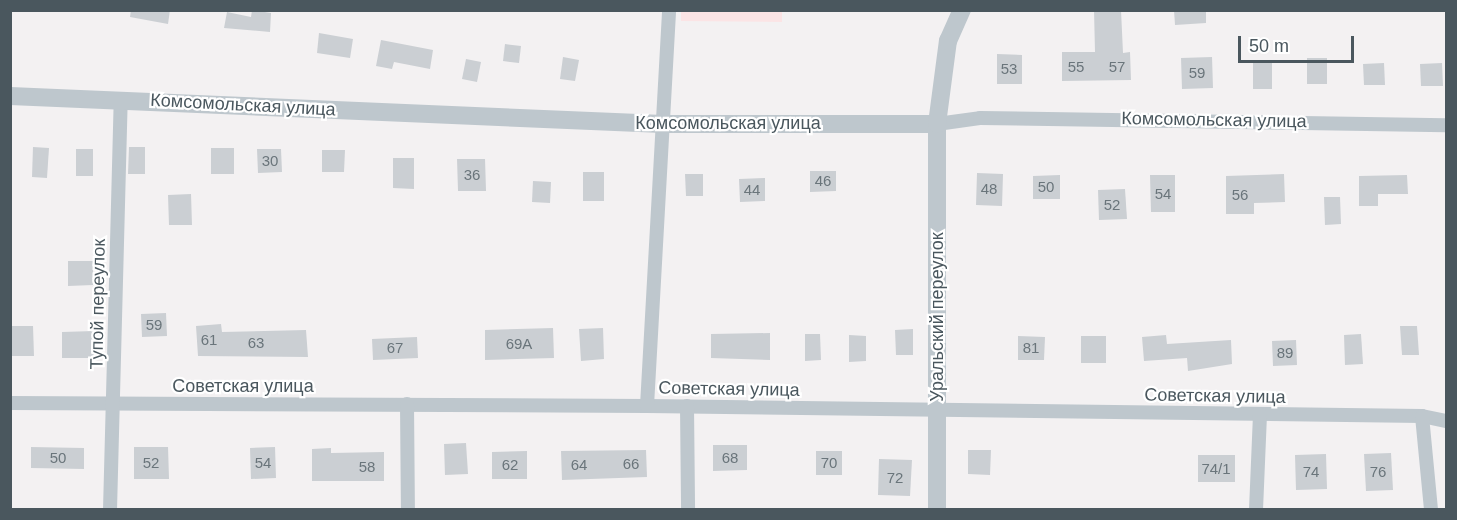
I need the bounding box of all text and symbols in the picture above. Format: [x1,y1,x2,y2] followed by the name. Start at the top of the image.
[1241,24,1356,62] scale bar
[1249,36,1289,56] text: 50 m
[1068,58,1084,76] house number: 55
[1109,58,1125,76] house number: 57
[1001,60,1017,78] house number: 53
[1189,64,1205,82] house number: 59
[150,89,336,121] street label: Комсомольская улица
[1121,108,1307,132] street label: Комсомольская улица
[635,112,821,134] street label: Комсомольская улица
[262,152,278,170] house number: 30
[464,166,480,184] house number: 36
[815,172,831,190] house number: 46
[1038,178,1054,196] house number: 50
[981,180,997,198] house number: 48
[744,181,760,199] house number: 44
[1155,185,1171,203] house number: 54
[1232,186,1248,204] house number: 56
[1104,196,1120,214] house number: 52
[926,232,948,402] street label: Уральский переулок
[86,239,110,369] street label: Тупой переулок
[146,316,162,334] house number: 59
[201,331,217,349] house number: 61
[248,334,264,352] house number: 63
[506,335,532,353] house number: 69А
[387,339,403,357] house number: 67
[1023,339,1039,357] house number: 81
[1277,344,1293,362] house number: 89
[172,375,314,397] street label: Советская улица
[658,377,800,401] street label: Советская улица
[1144,384,1286,408] street label: Советская улица
[50,449,66,467] house number: 50
[722,449,738,467] house number: 68
[143,454,159,472] house number: 52
[255,454,271,472] house number: 54
[821,454,837,472] house number: 70
[623,455,639,473] house number: 66
[502,456,518,474] house number: 62
[571,456,587,474] house number: 64
[359,458,375,476] house number: 58
[1201,460,1231,478] house number: 74/1
[1303,463,1319,481] house number: 74
[1370,463,1386,481] house number: 76
[887,469,903,487] house number: 72

